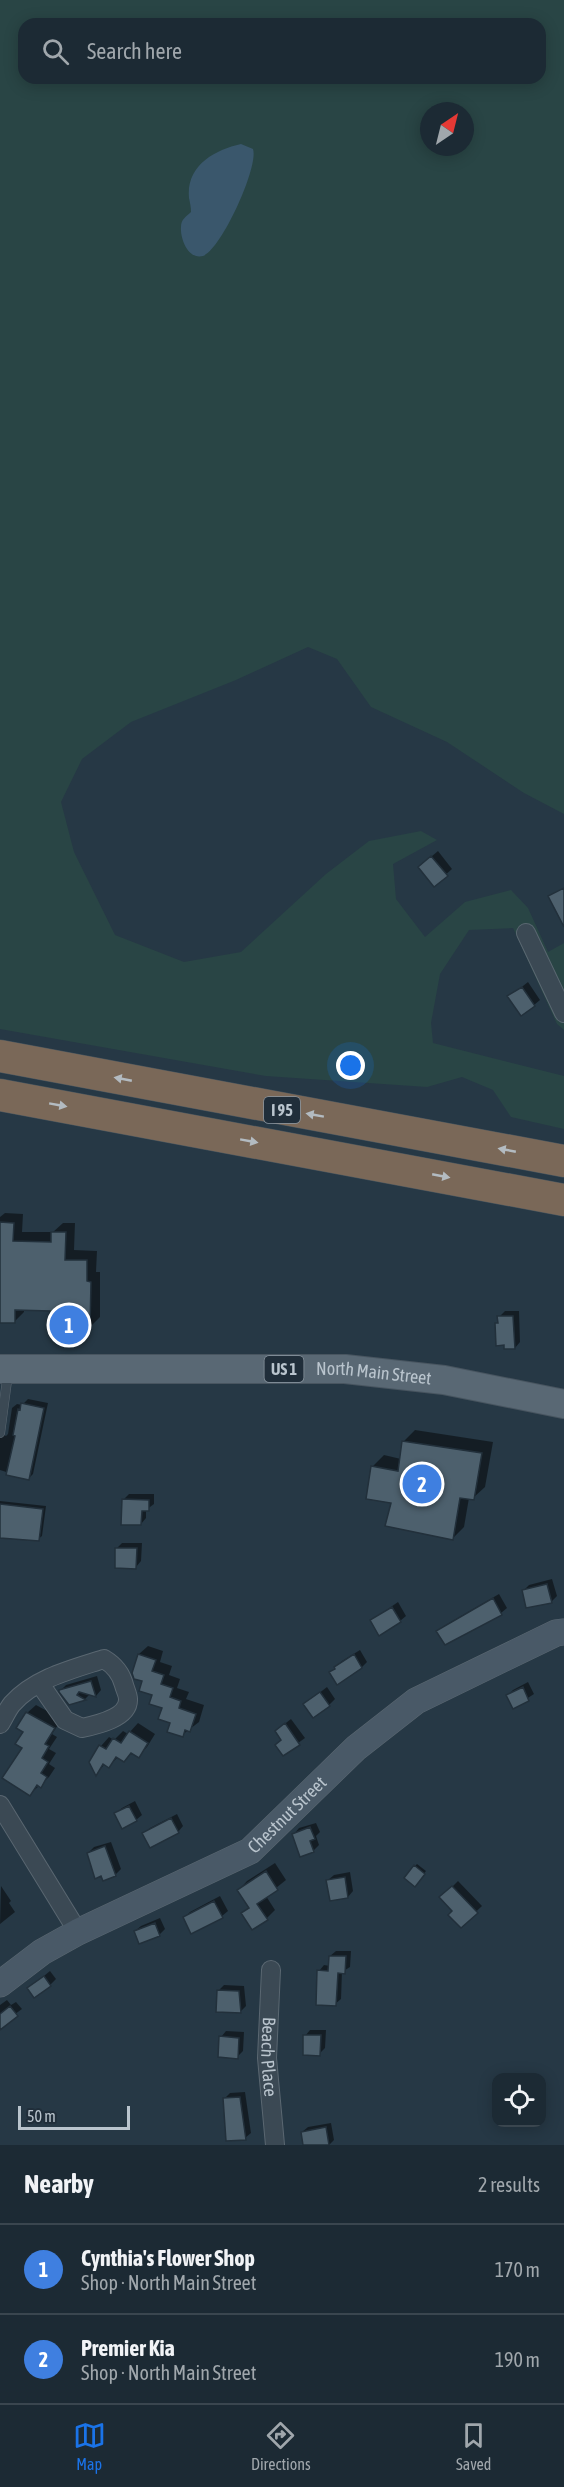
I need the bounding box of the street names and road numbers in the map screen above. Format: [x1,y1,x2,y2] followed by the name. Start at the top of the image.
[264,1097,300,1123] road number: I 95
[264,1356,304,1382] road number: US 1
[316,1358,433,1389] street label: North Main Street
[243,1772,330,1857] street label: Chestnut Street
[257,2017,282,2098] street label: Beach Place

